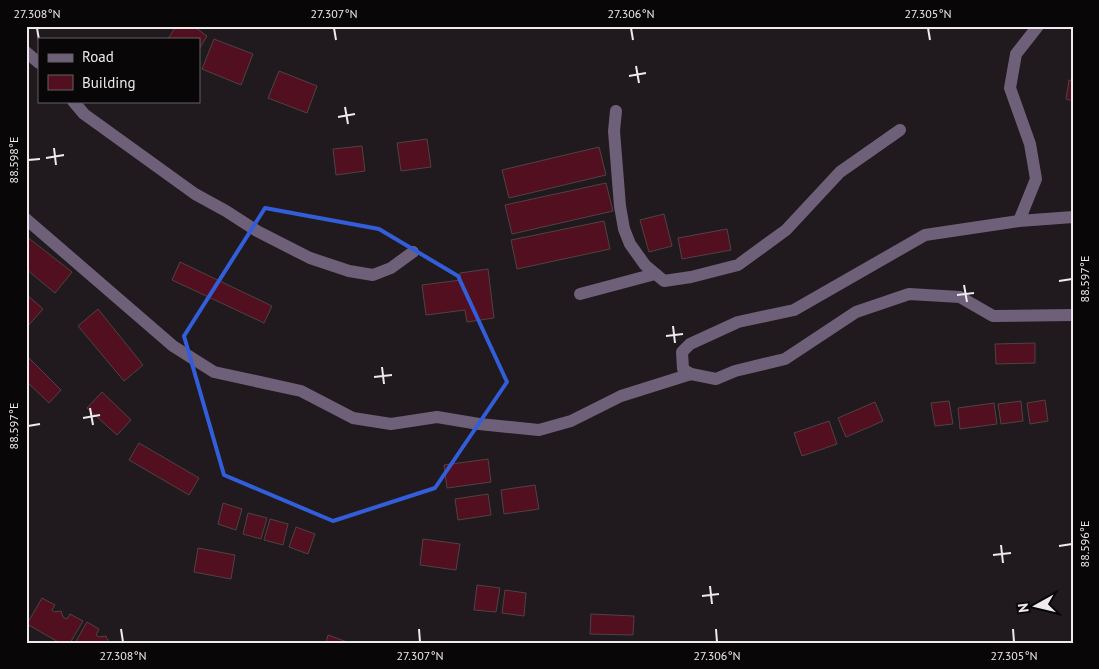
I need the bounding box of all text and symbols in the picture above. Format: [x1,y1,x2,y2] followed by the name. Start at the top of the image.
[13,6,61,21] text: 27.308°N
[310,6,358,21] text: 27.307°N
[607,6,655,21] text: 27.306°N
[904,6,952,21] text: 27.305°N
[38,38,200,102] legend
[82,47,114,66] text: Road
[82,73,136,92] text: Building
[6,137,21,183] text: 88.598°E
[1077,256,1092,302] text: 88.597°E
[6,403,21,449] text: 88.597°E
[1077,521,1092,567] text: 88.596°E
[1012,582,1062,632] north arrow
[1014,602,1033,614] text: N
[99,648,147,663] text: 27.308°N
[396,648,444,663] text: 27.307°N
[693,648,741,663] text: 27.306°N
[990,648,1038,663] text: 27.305°N

